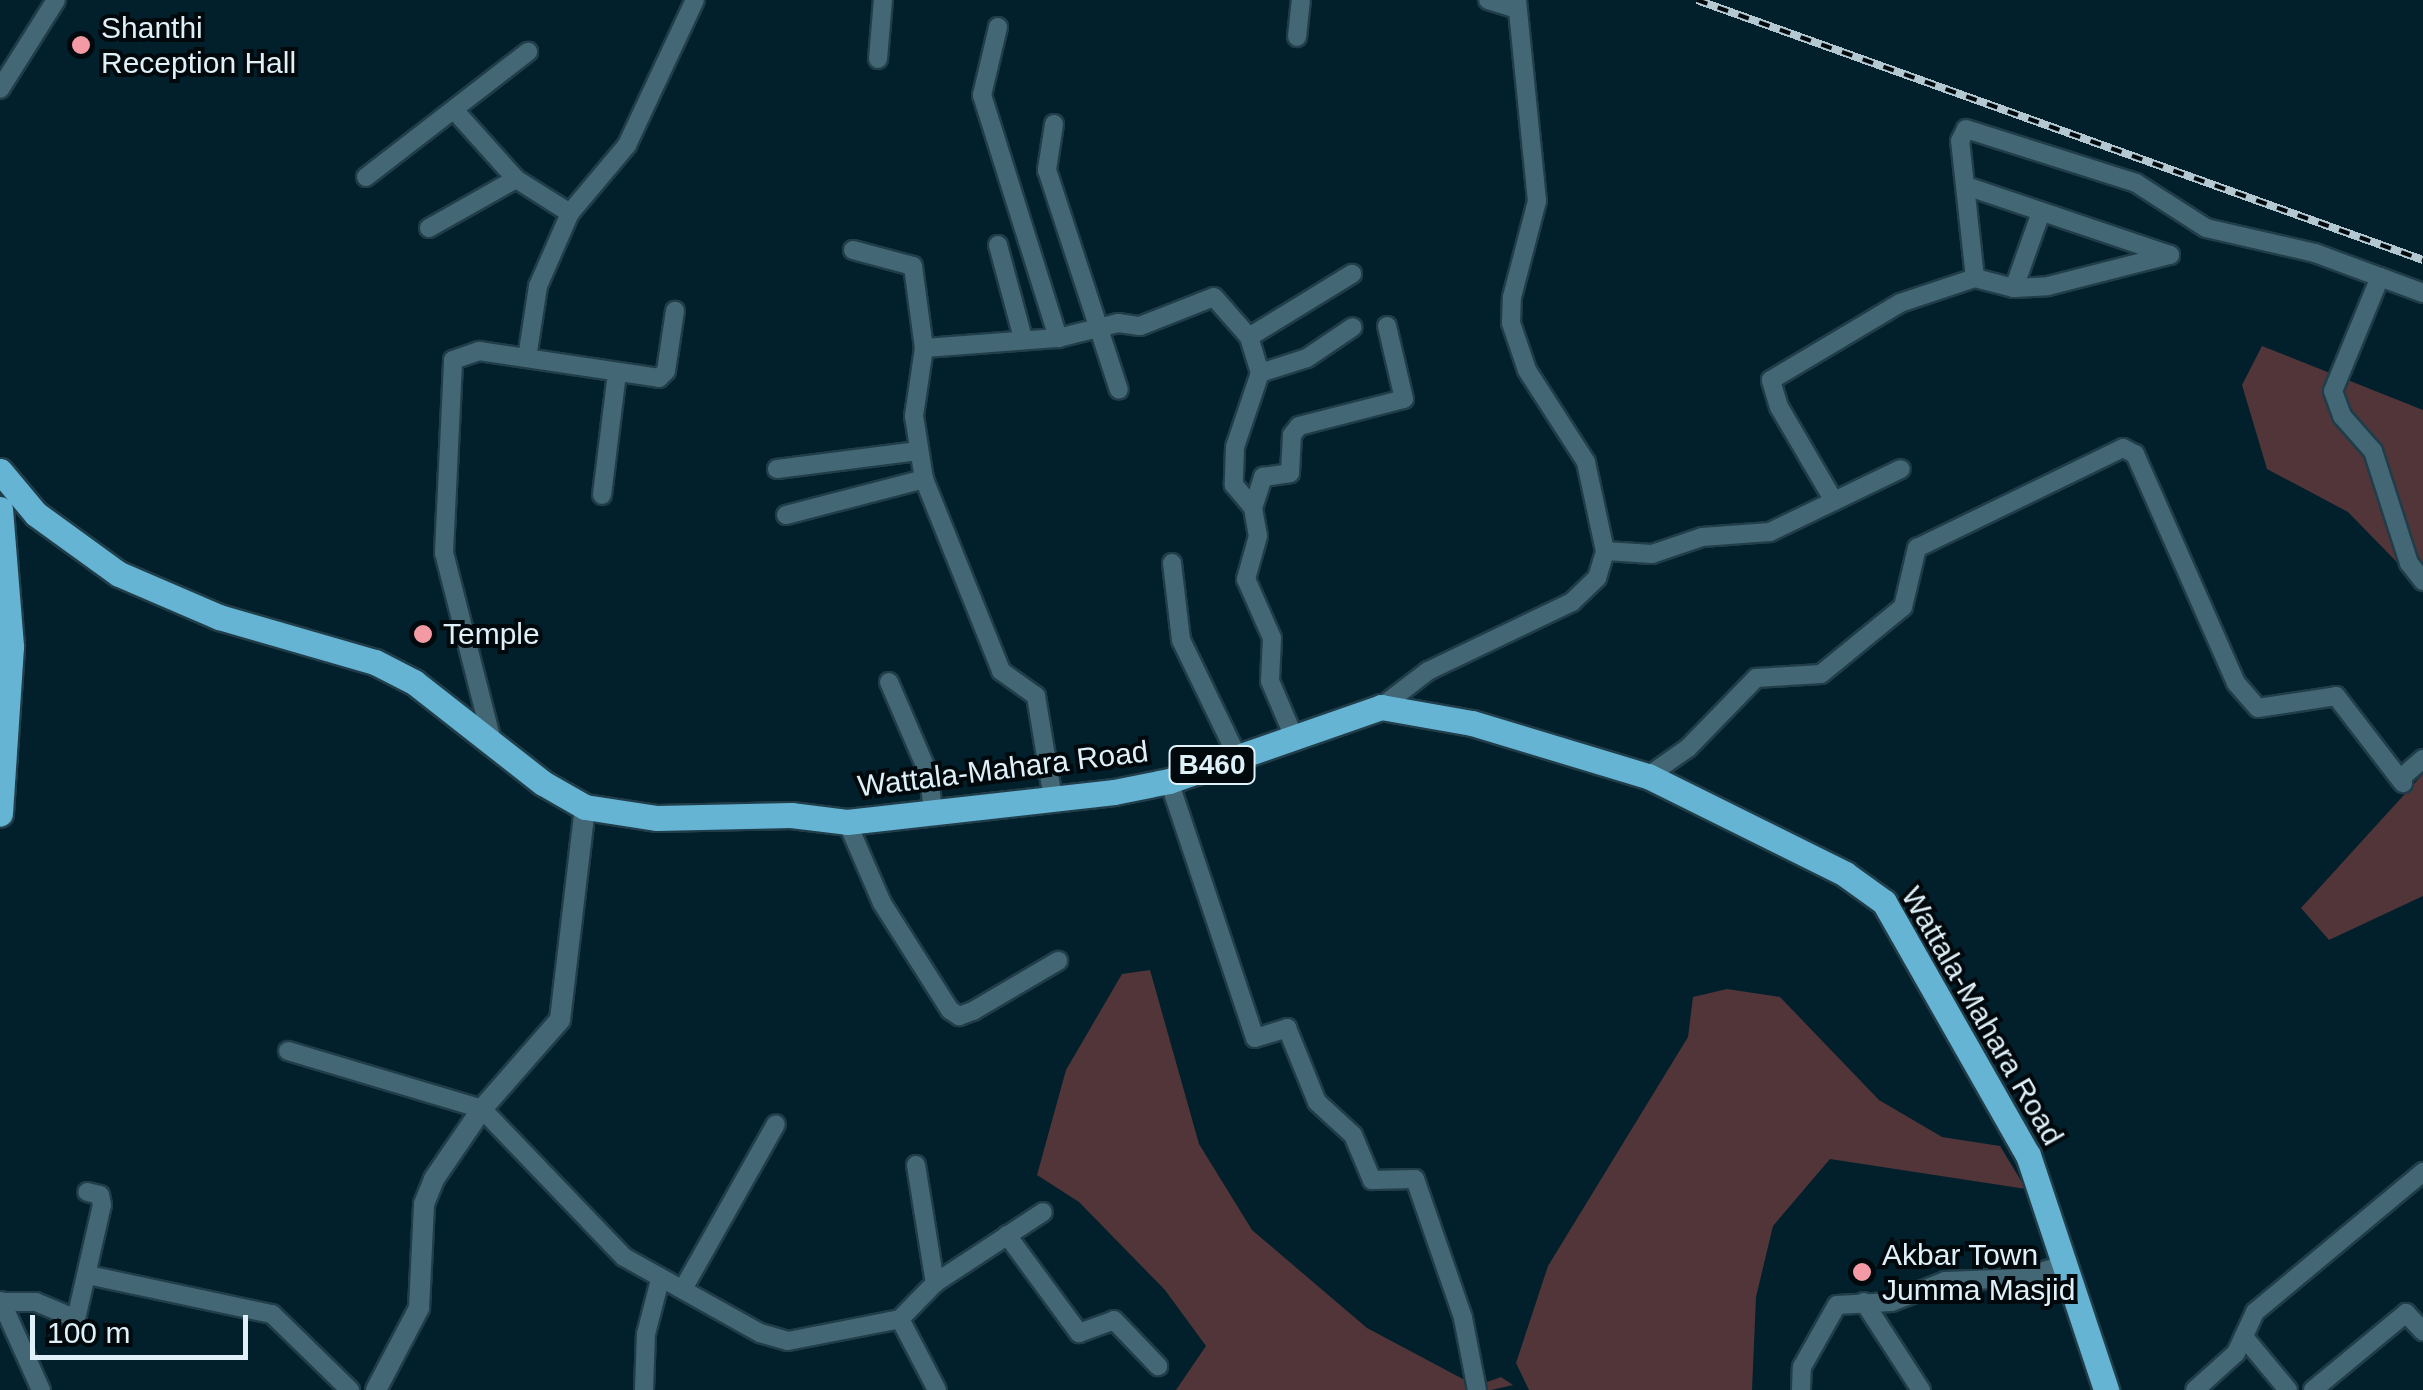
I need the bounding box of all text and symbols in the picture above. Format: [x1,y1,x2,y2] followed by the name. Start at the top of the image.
[101,10,296,80] place label: Shanthi Reception Hall
[70,34,92,56] marker: Shanthi Reception Hall
[443,616,540,652] place label: Temple
[412,623,434,645] marker: Temple
[856,733,1150,805] street label: Wattala-Mahara Road
[1167,742,1257,788] road number: B460
[1893,880,2071,1152] street label: Wattala-Mahara Road
[1882,1237,2075,1308] place label: Akbar Town Jumma Masjid
[1851,1261,1873,1283] marker: Akbar Town Jumma Masjid
[35,1295,252,1357] scale bar
[47,1316,130,1349] text: 100 m

